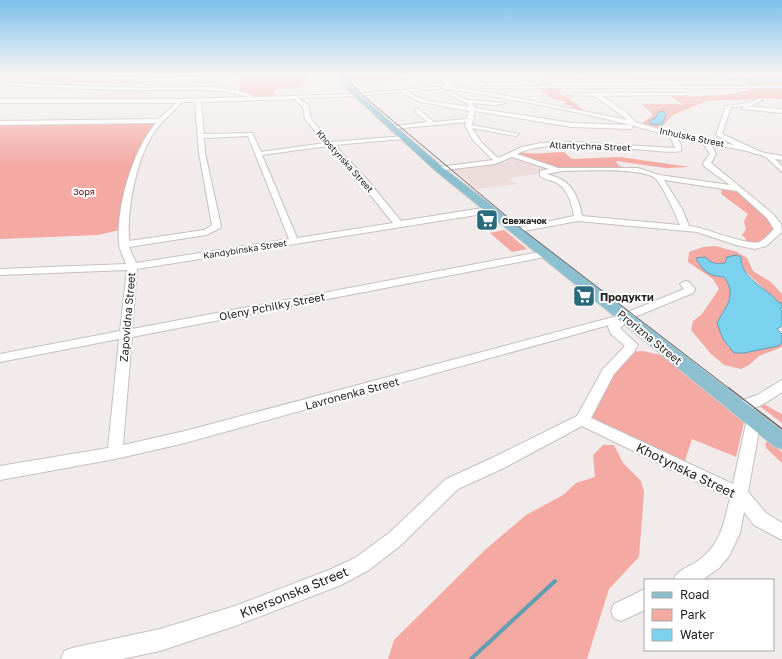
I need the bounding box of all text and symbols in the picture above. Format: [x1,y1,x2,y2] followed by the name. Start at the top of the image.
[659,125,726,149] street label: Inhulska Street
[314,128,376,195] street label: Khostynska Street
[549,139,631,153] street label: Atlantychna Street
[73,186,95,197] park label: Зоря
[474,207,500,233] supermarket icon: Свежачок
[502,215,548,226] place label: Свежачок
[202,237,288,261] street label: Kandybinska Street
[117,272,137,362] street label: Zapovidna Street
[571,283,597,309] supermarket icon: Продукти
[218,289,326,323] street label: Oleny Pchilky Street
[600,290,654,303] place label: Продукти
[615,307,685,367] street label: Prorizna Street
[304,374,400,412] street label: Lavronenka Street
[634,439,738,501] street label: Khotynska Street
[237,563,351,621] street label: Khersonska Street
[644,579,774,651] legend
[680,587,709,602] text: Road
[680,607,706,622] text: Park
[680,627,714,642] text: Water

